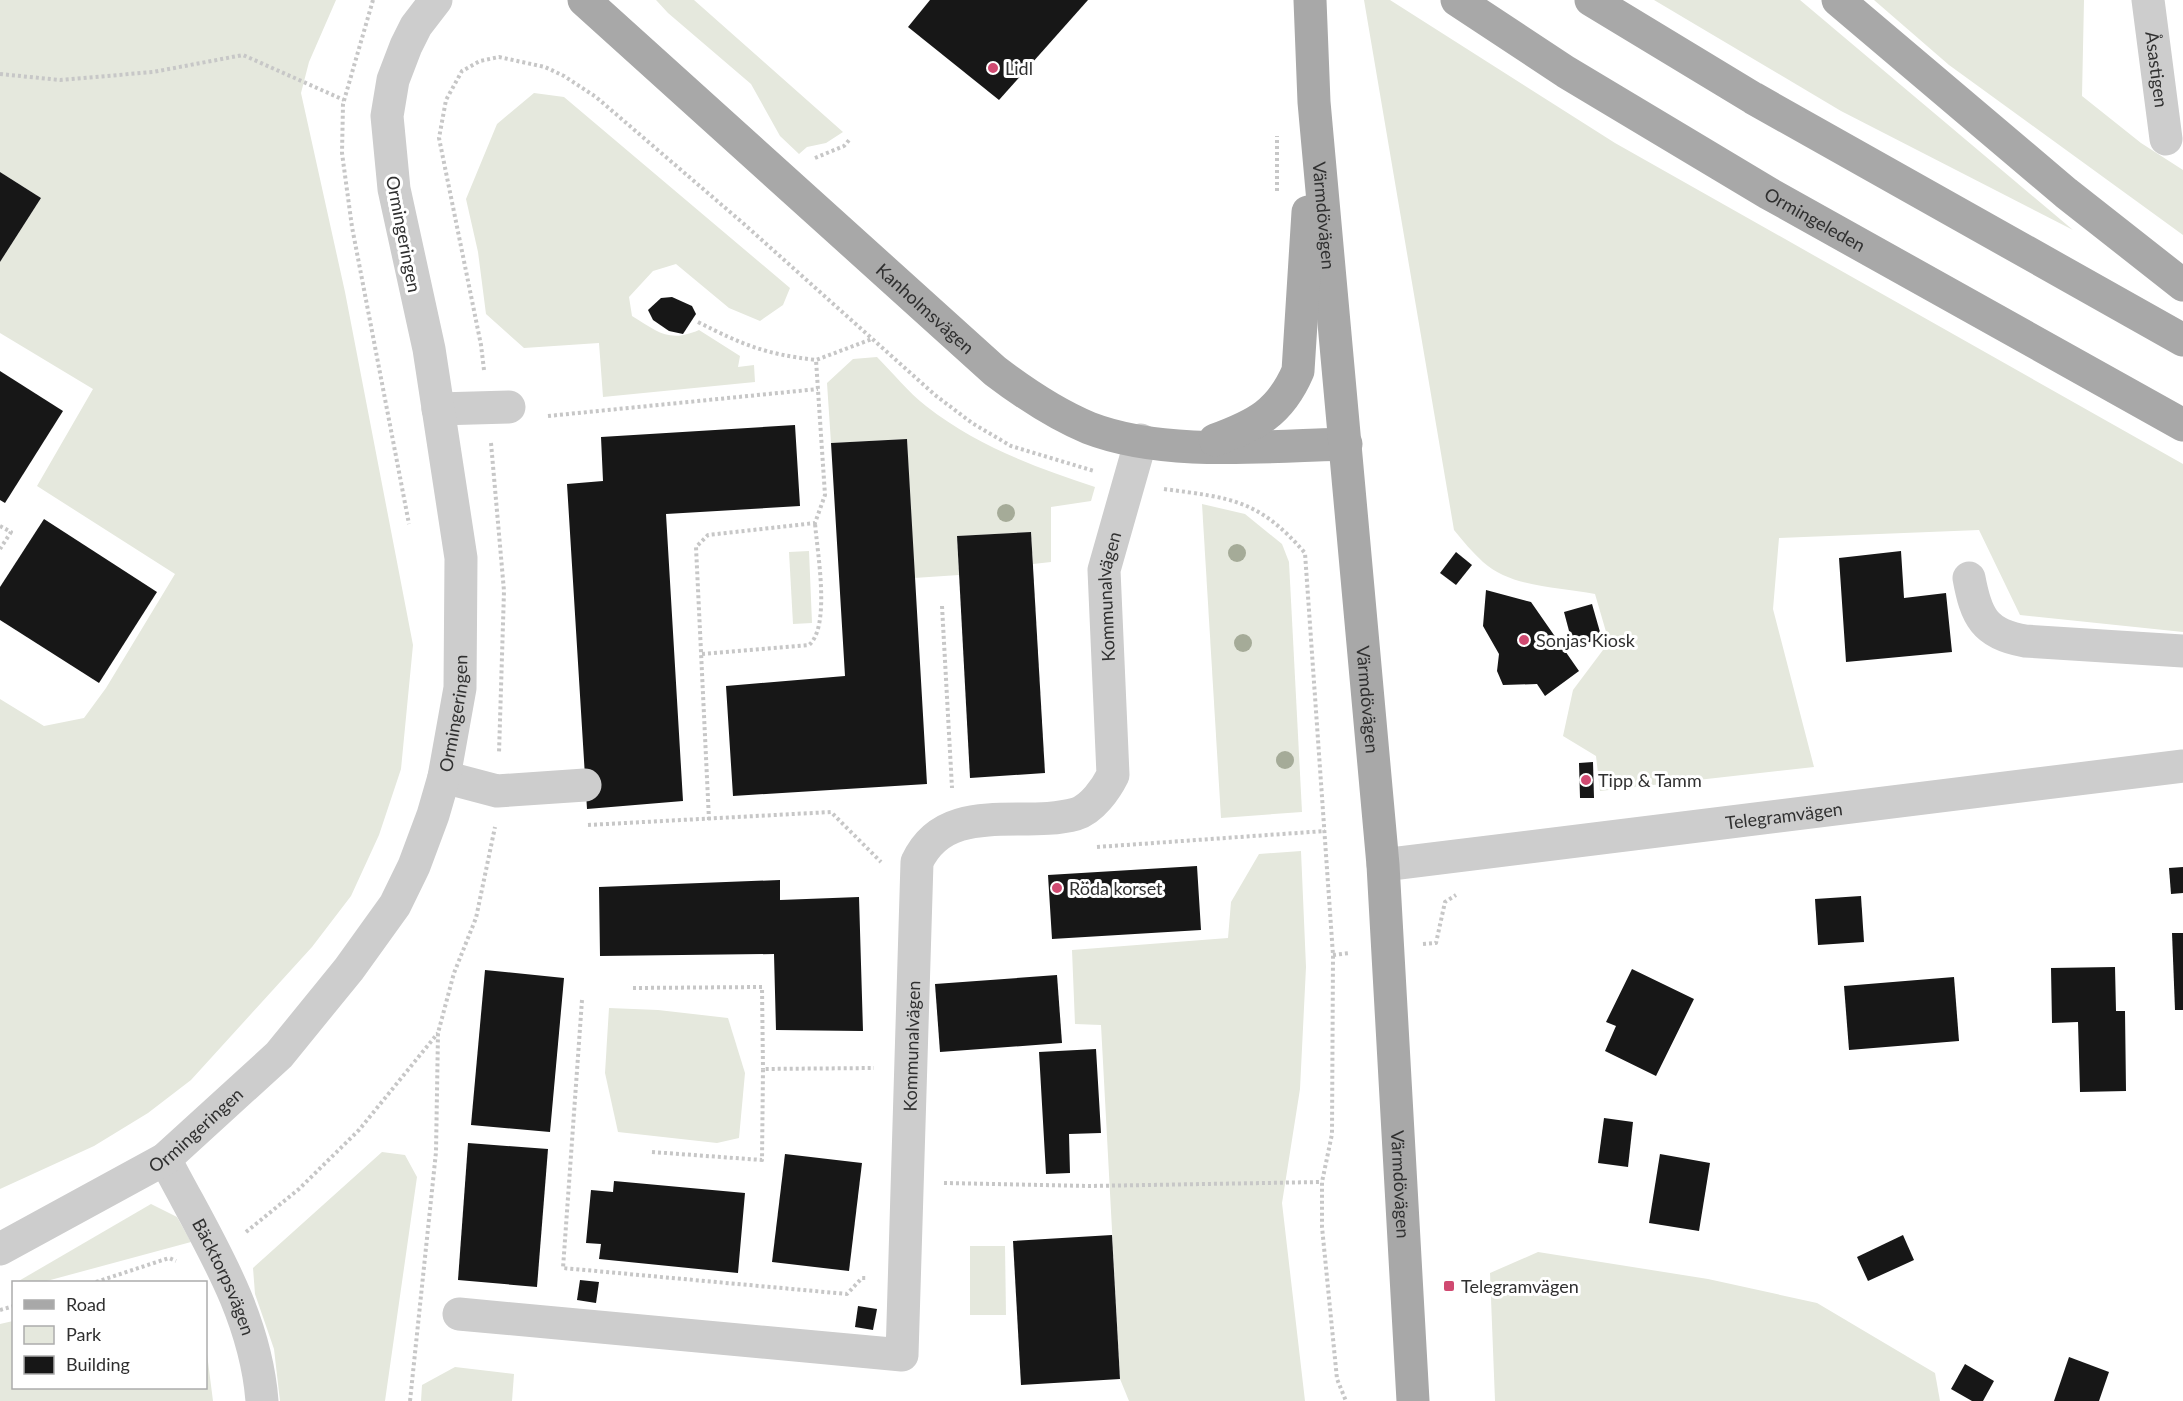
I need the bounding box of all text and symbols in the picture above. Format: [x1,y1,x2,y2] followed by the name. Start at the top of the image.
[2141,30,2173,109] street label: Åsastigen
[1005,57,1033,79] place label: Lidl
[986,61,1000,75] marker: Lidl
[1308,161,1340,270] street label: Värmdövägen
[382,174,426,294] street label: Ormingeringen
[1761,182,1869,256] street label: Ormingeleden
[872,258,979,358] street label: Kanholmsvägen
[1093,529,1125,662] street label: Kommunalvägen
[1536,629,1636,651] place label: Sonjas Kiosk
[1517,633,1531,647] marker: Sonjas Kiosk
[1352,645,1384,754] street label: Värmdövägen
[434,654,472,774] street label: Ormingeringen
[1598,769,1702,791] place label: Tipp & Tamm
[1579,773,1593,787] marker: Tipp & Tamm
[1724,797,1844,834] street label: Telegramvägen
[1069,877,1163,899] place label: Röda korset
[1050,881,1064,895] marker: Röda korset
[898,980,924,1112] street label: Kommunalvägen
[145,1083,247,1177] street label: Ormingeringen
[1387,1130,1415,1239] street label: Värmdövägen
[188,1215,260,1338] street label: Bäcktorpsvägen
[1461,1275,1579,1297] place label: Telegramvägen
[1442,1279,1456,1293] marker: Telegramvägen
[12,1281,207,1389] legend
[66,1293,106,1315] text: Road
[66,1323,102,1345] text: Park
[66,1353,130,1375] text: Building

